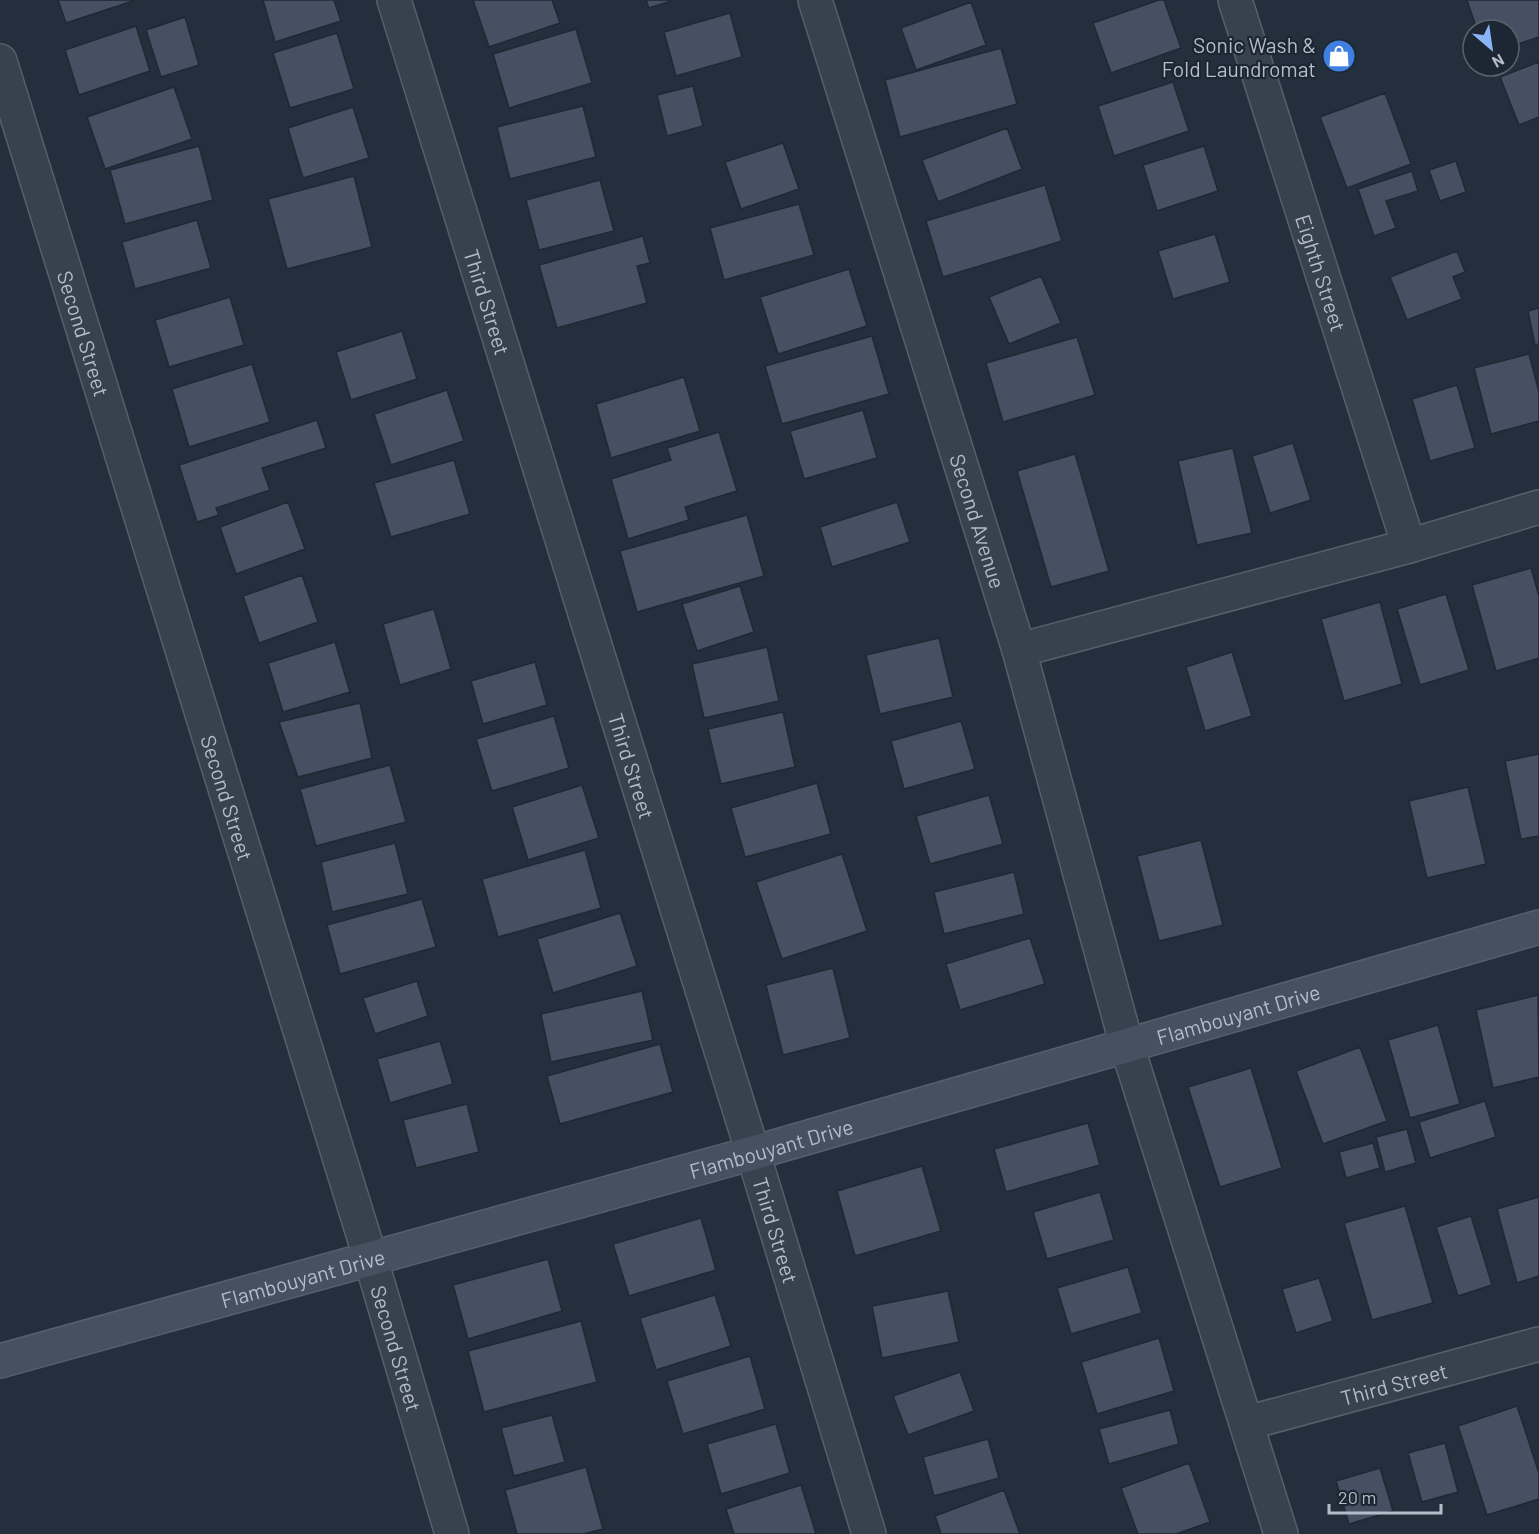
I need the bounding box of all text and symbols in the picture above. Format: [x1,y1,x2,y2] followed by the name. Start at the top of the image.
[1461,18,1521,78] north arrow
[1162,32,1316,81] place label: Sonic Wash & Fold Laundromat
[1321,38,1357,74] shop icon: Sonic Wash & Fold Laundromat
[1489,51,1508,72] text: N
[1292,211,1352,334] street label: Eighth Street
[460,246,516,358] street label: Third Street
[53,267,115,399] street label: Second Street
[946,451,1011,591] street label: Second Avenue
[604,710,661,822] street label: Third Street
[197,732,259,863] street label: Second Street
[1153,978,1323,1049] street label: Flambouyant Drive
[686,1112,856,1183] street label: Flambouyant Drive
[749,1174,804,1286] street label: Third Street
[218,1243,388,1312] street label: Flambouyant Drive
[367,1282,427,1414] street label: Second Street
[1338,1357,1450,1410] street label: Third Street
[1329,1477,1442,1515] scale bar
[1338,1486,1376,1508] text: 20 m

